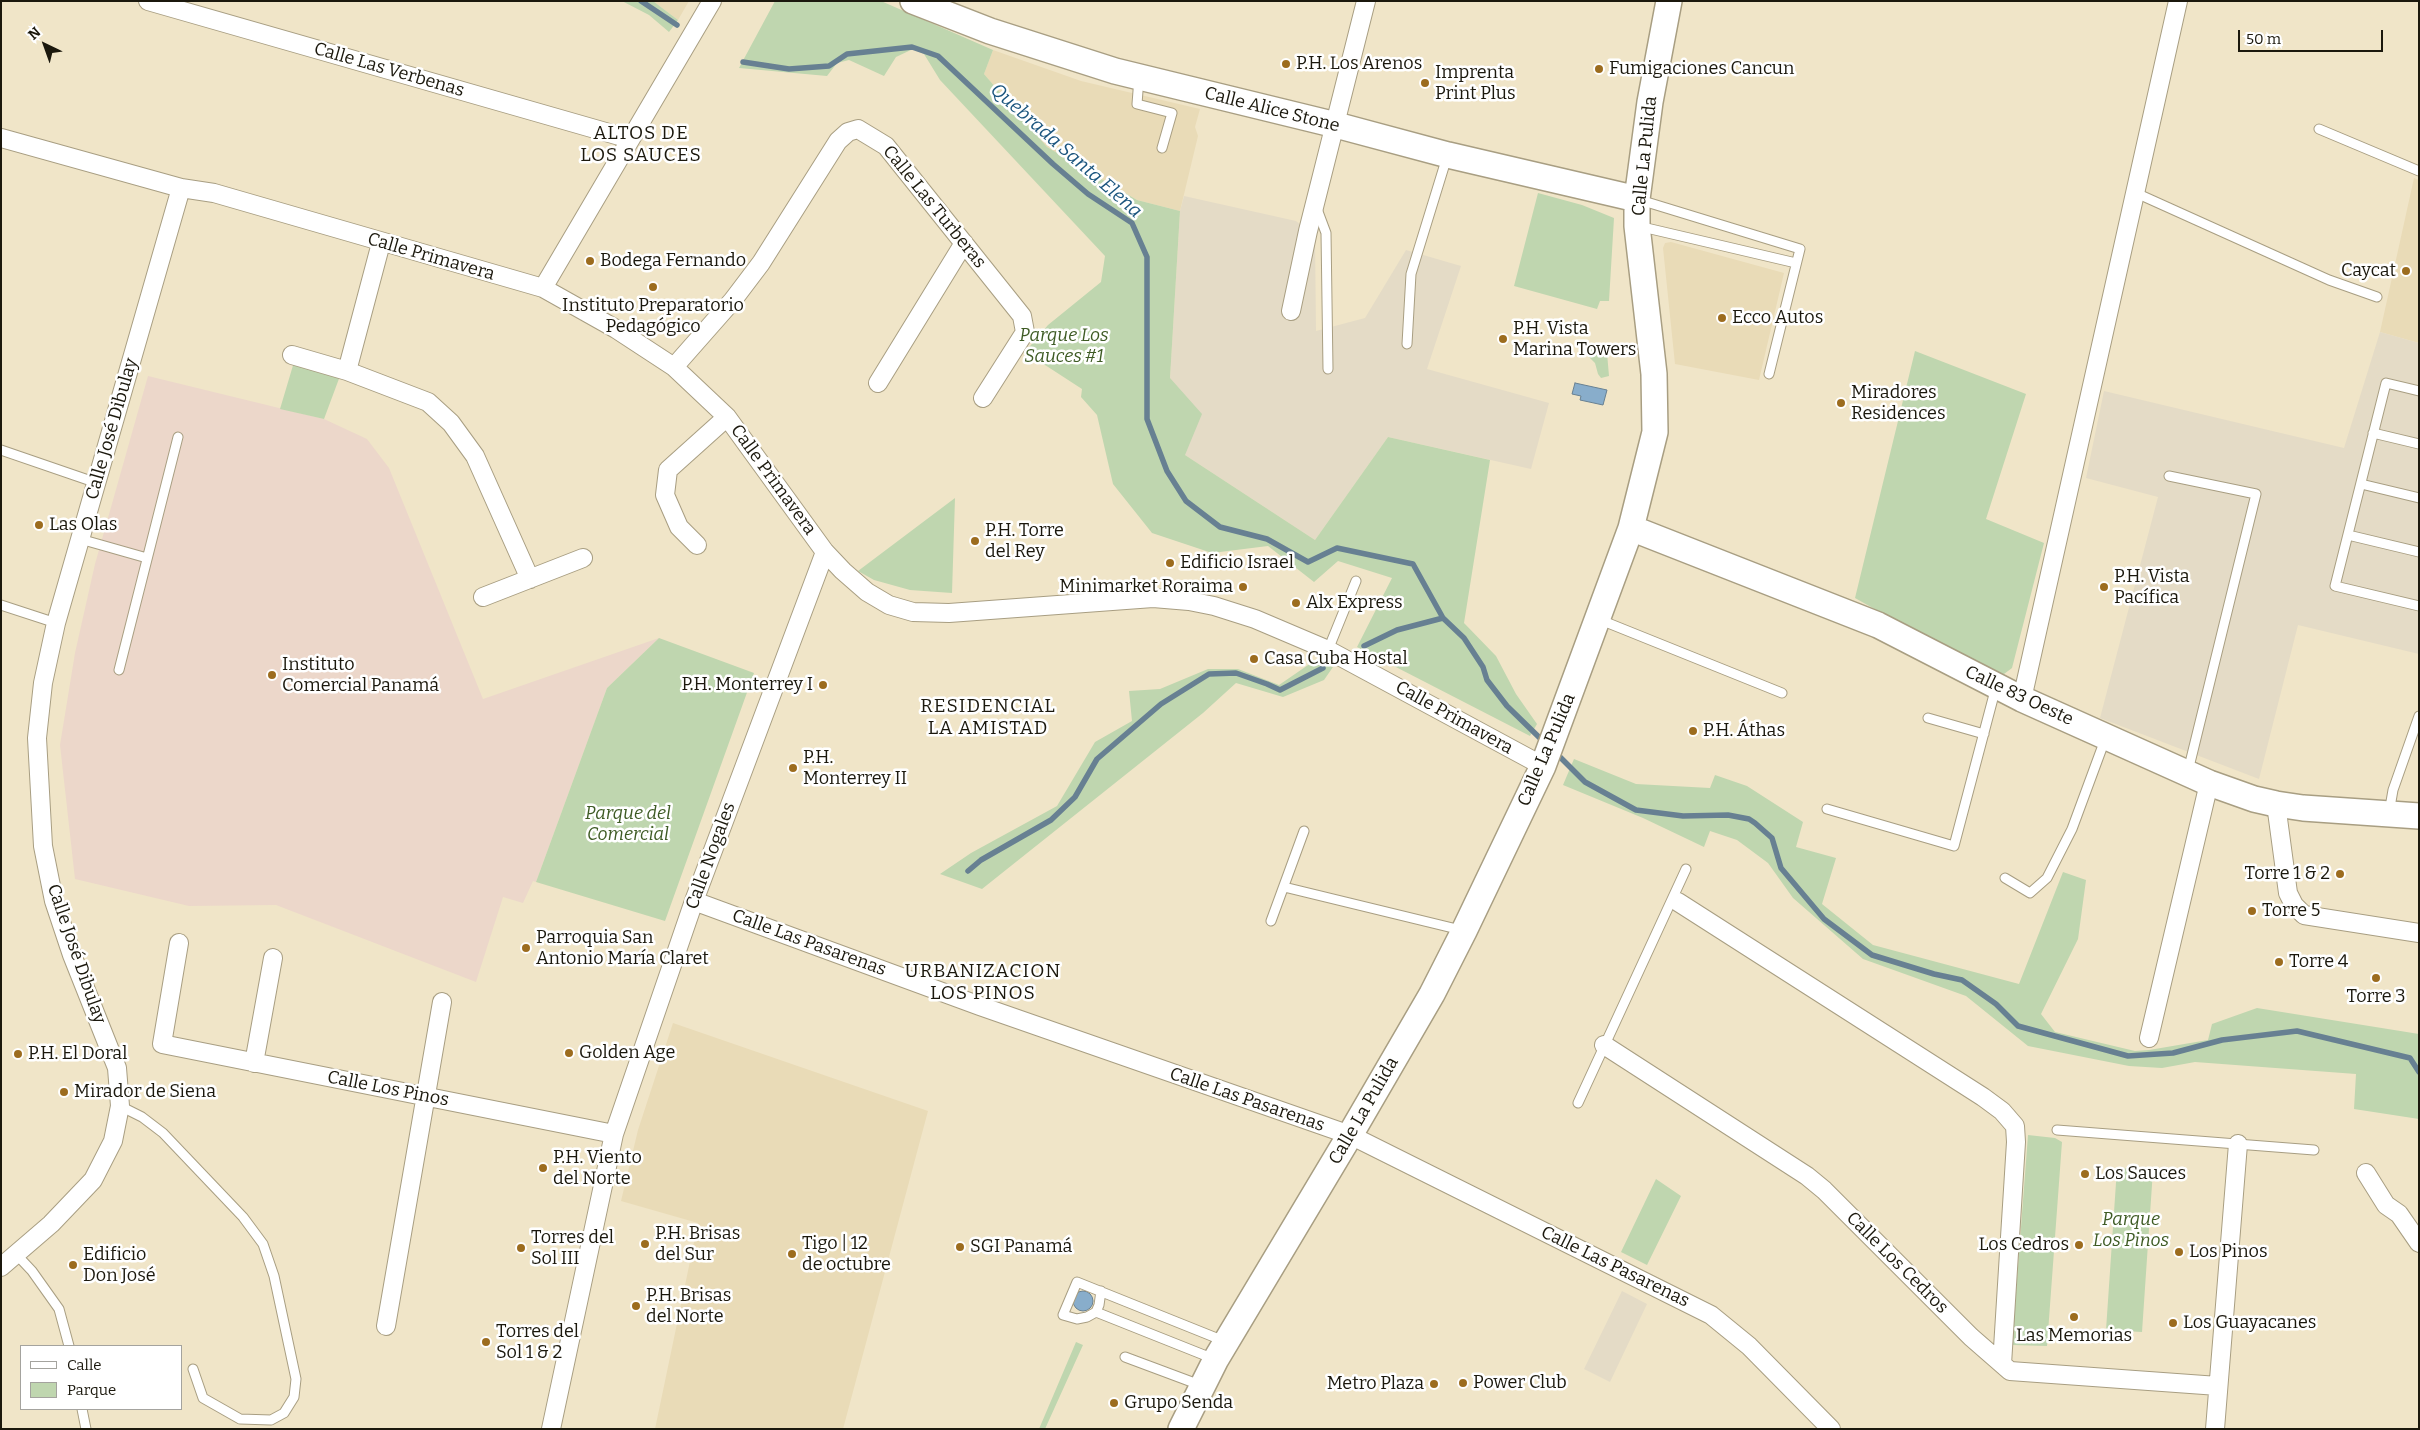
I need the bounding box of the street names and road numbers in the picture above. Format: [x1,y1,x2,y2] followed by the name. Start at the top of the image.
[311,38,467,102] street label: Calle Las Verbenas
[1202,83,1342,137] street label: Calle Alice Stone
[1628,95,1662,217] street label: Calle La Pulida
[878,141,990,273] street label: Calle Las Turberas
[365,229,497,285] street label: Calle Primavera
[81,356,143,502] street label: Calle José Dibulay
[726,421,820,539] street label: Calle Primavera
[1961,661,2077,731] street label: Calle 83 Oeste
[1391,677,1517,759] street label: Calle Primavera
[1514,690,1580,810] street label: Calle La Pulida
[682,799,740,913] street label: Calle Nogales
[42,881,110,1027] street label: Calle José Dibulay
[729,905,889,981] street label: Calle Las Pasarenas
[1325,1053,1403,1169] street label: Calle La Pulida
[1167,1063,1327,1137] street label: Calle Las Pasarenas
[325,1067,451,1111] street label: Calle Los Pinos
[1842,1208,1952,1318] street label: Calle Los Cedros
[1537,1222,1693,1312] street label: Calle Las Pasarenas

